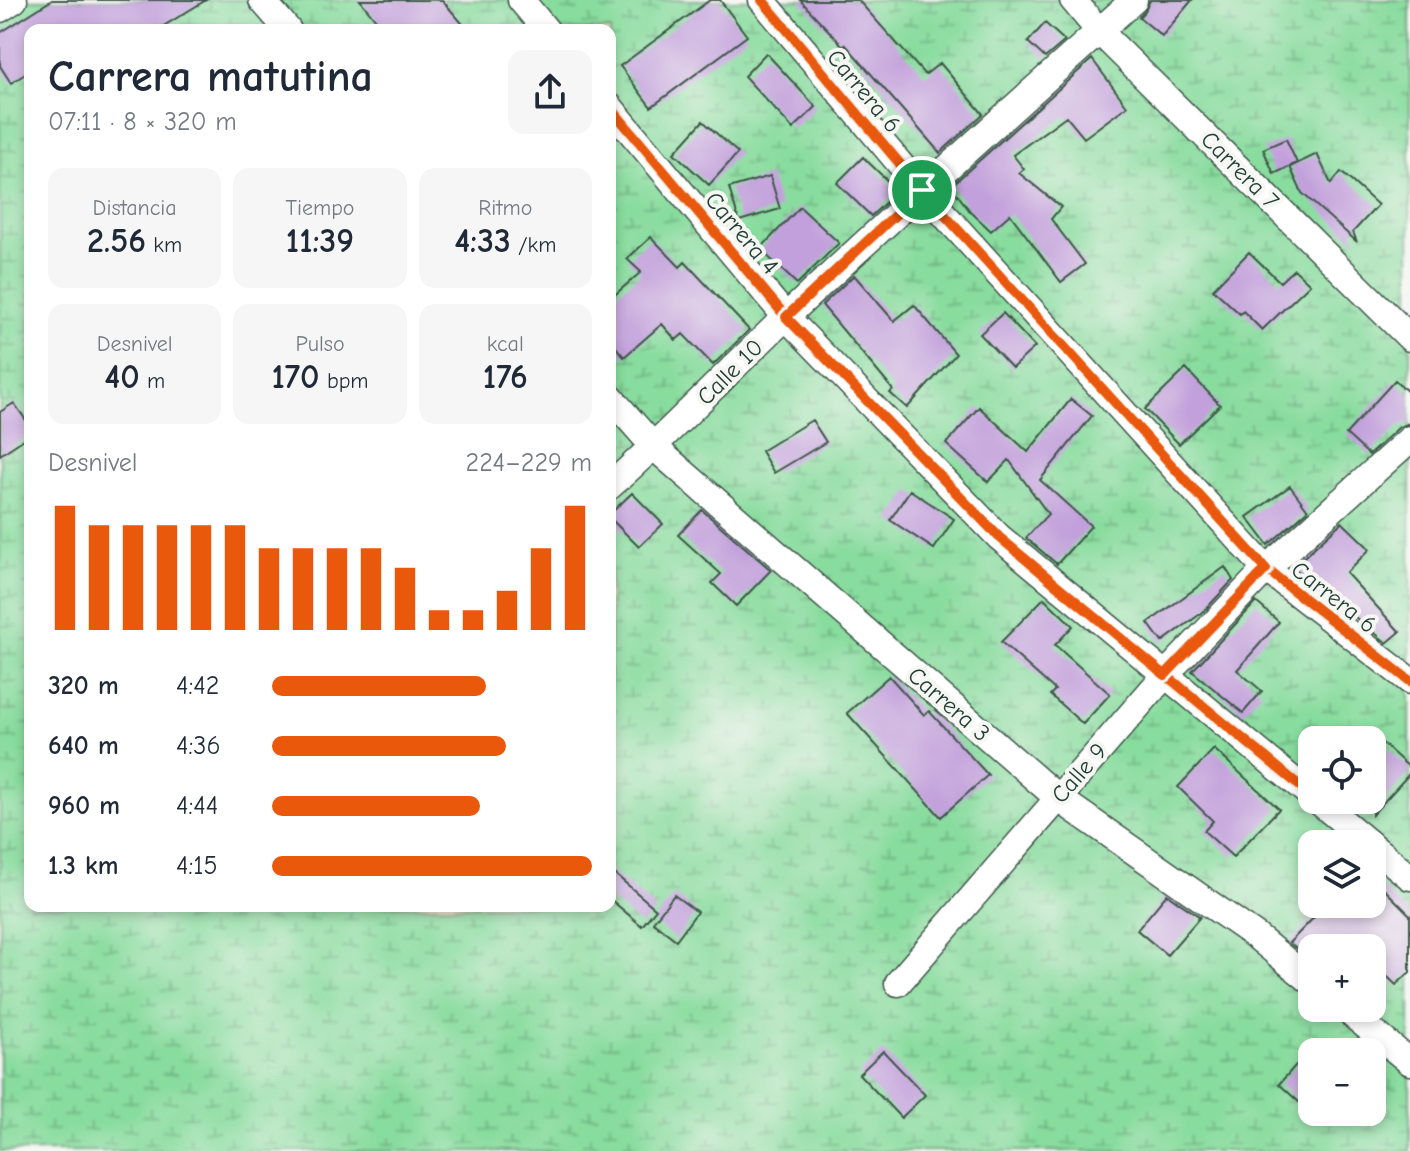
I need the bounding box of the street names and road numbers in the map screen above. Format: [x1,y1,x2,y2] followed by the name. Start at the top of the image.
[821,44,907,138] street label: Carrera 6
[1195,125,1285,215] street label: Carrera 7
[700,186,784,280] street label: Carrera 4
[691,333,769,411] street label: Calle 10
[1286,555,1382,639] street label: Carrera 6
[902,661,996,747] street label: Carrera 3
[1045,737,1113,809] street label: Calle 9

